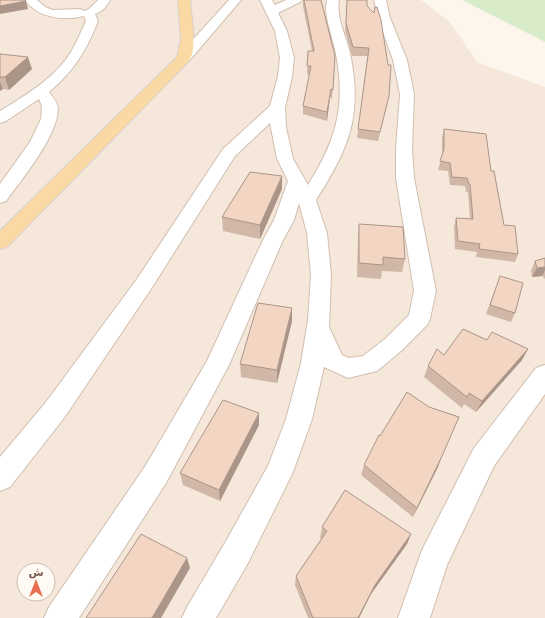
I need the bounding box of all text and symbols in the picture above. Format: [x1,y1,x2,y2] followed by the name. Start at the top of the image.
[16,562,56,602] north arrow
[28,566,44,579] text: ش

